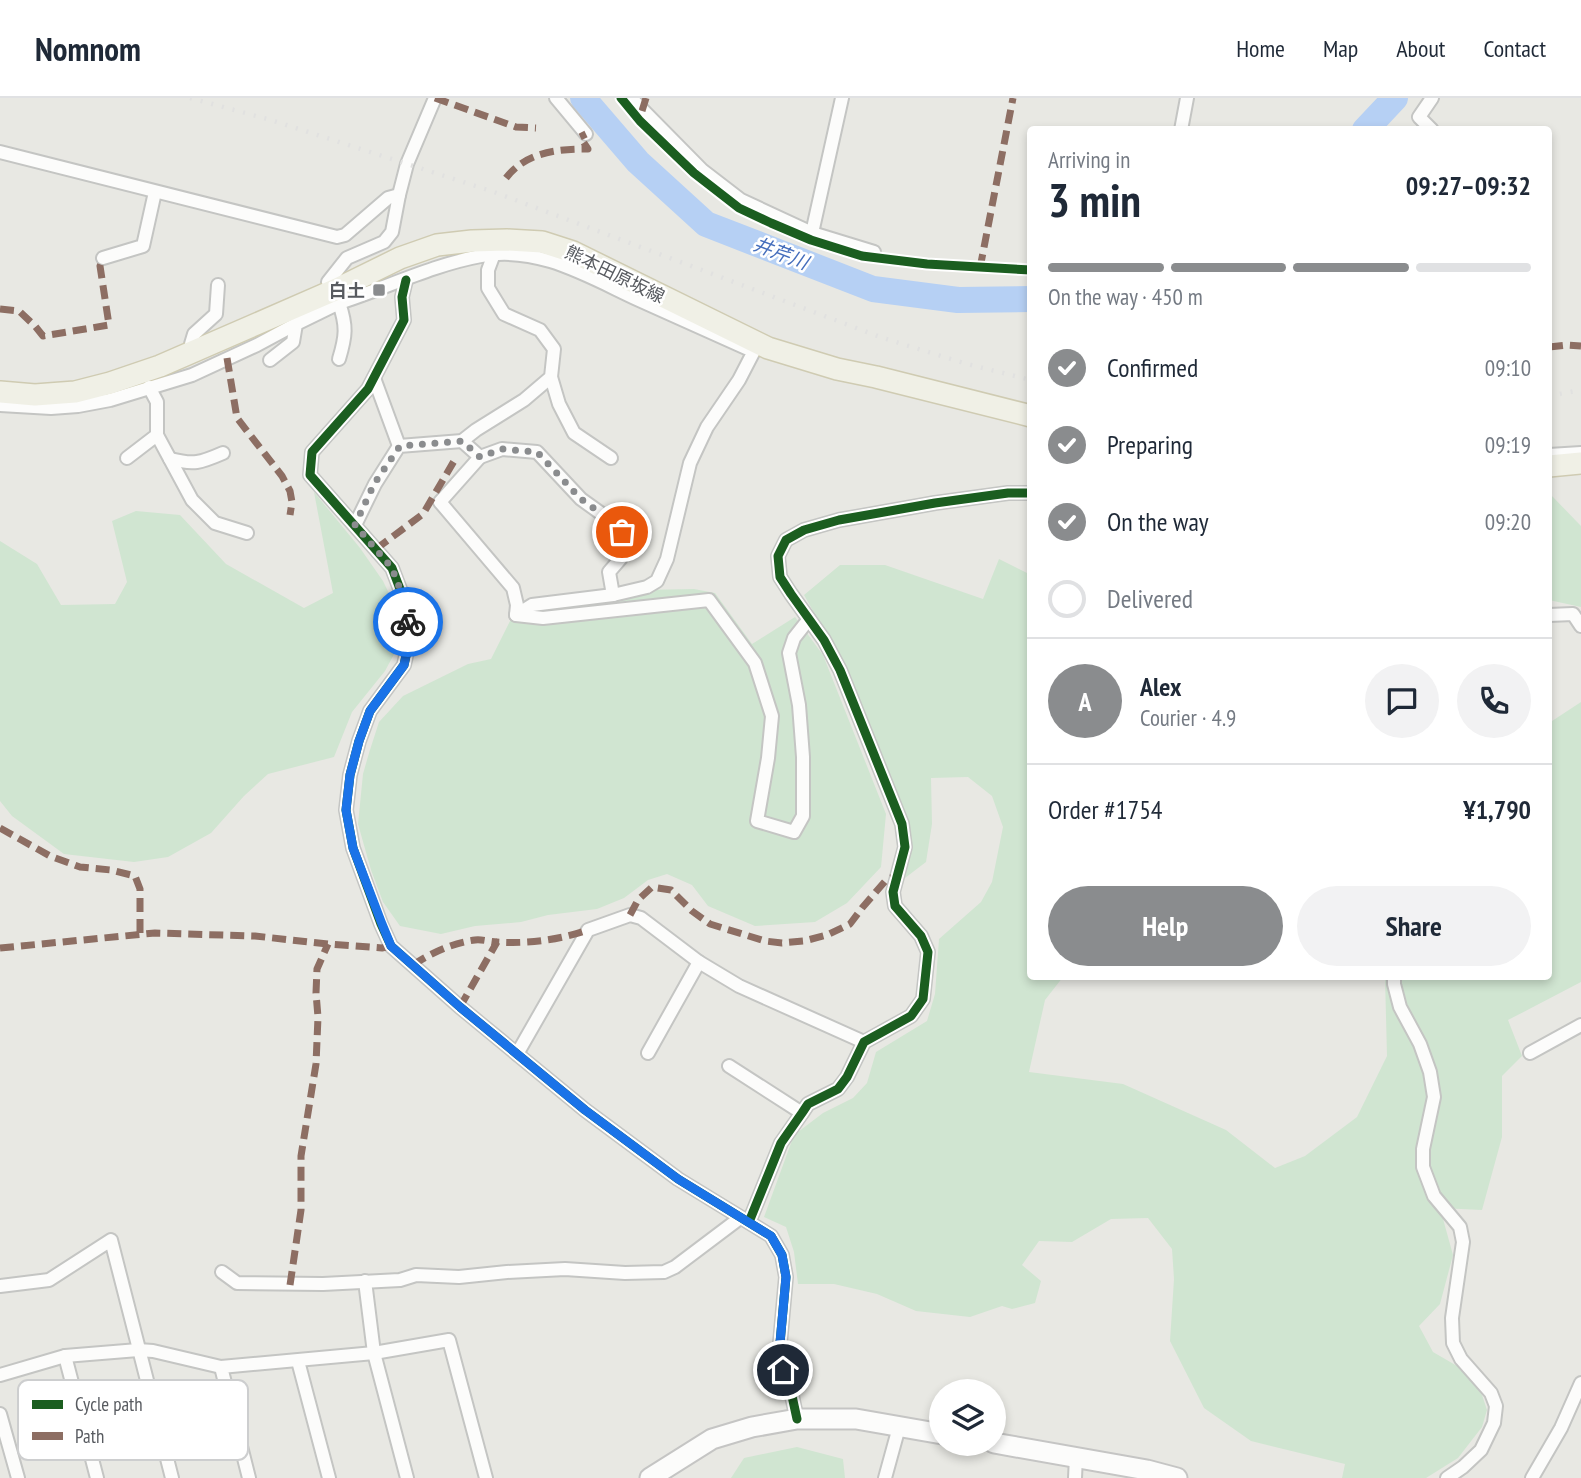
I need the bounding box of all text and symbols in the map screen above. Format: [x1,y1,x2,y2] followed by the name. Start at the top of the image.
[35,27,141,70] text: Nomnom
[1236,33,1285,64] text: Home
[1323,33,1358,64] text: Map
[1396,33,1445,64] text: About
[1483,33,1546,64] text: Contact
[1048,145,1130,174] text: Arriving in
[1406,169,1531,202] text: 09:27–09:32
[1048,170,1141,230] text: 3 min
[750,232,814,275] water label: 井芹川
[561,240,669,308] street label: 熊本田原坂線
[329,279,365,302] place label: 白土
[371,282,387,298] marker: 白土
[1048,282,1203,311] text: On the way · 450 m
[1048,349,1086,387] icon: check
[1107,351,1198,384] text: Confirmed
[1485,353,1531,382] text: 09:10
[1048,426,1086,464] icon: check
[1107,428,1193,461] text: Preparing
[1485,430,1531,459] text: 09:19
[592,502,652,562] pin
[1048,503,1086,541] icon: check
[1107,505,1209,538] text: On the way
[1485,507,1531,536] text: 09:20
[603,513,641,551] icon: bag
[1107,582,1193,615] text: Delivered
[373,587,443,657] courier
[389,603,427,641] icon: bike
[1365,664,1439,738] button: chat
[1457,664,1531,738] button: phone
[1140,670,1181,703] text: Alex
[1078,685,1092,718] text: A
[1140,703,1236,732] text: Courier · 4.9
[1048,793,1163,826] text: Order #1754
[1463,793,1531,826] text: ¥1,790
[1048,886,1283,966] button: Help
[1297,886,1531,966] button: Share
[753,1340,813,1400] pin
[764,1351,802,1389] icon: home
[929,1379,1006,1456] map controls
[929,1379,1006,1456] button: layers
[18,1380,248,1460] legend
[75,1392,143,1416] text: Cycle path
[75,1424,104,1448] text: Path

